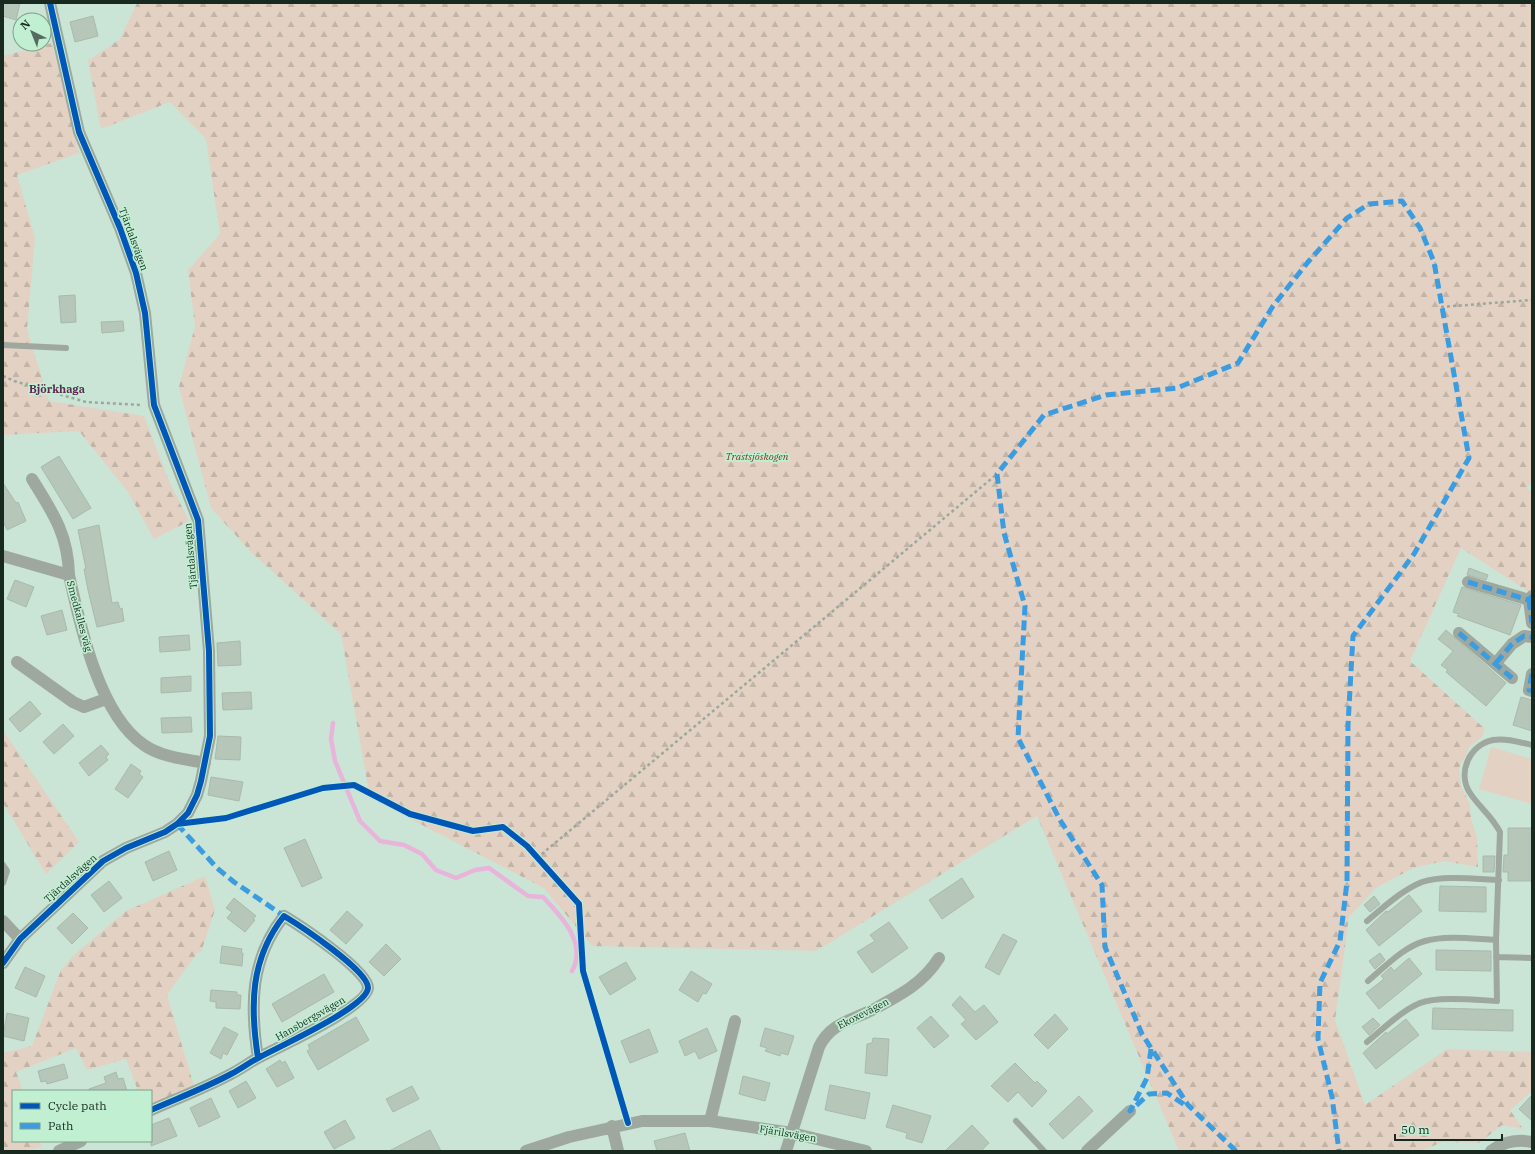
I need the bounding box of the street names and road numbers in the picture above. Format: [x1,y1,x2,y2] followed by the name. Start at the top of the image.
[116,206,151,273] street label: Tjärdalsvägen
[181,522,200,590] street label: Tjärdalsvägen
[64,579,95,654] street label: Smedkalles väg
[41,851,100,905] street label: Tjärdalsvägen
[273,993,348,1044] street label: Hansbergsvägen
[835,995,892,1032] street label: Ekoxevägen
[758,1122,818,1145] street label: Fjärilsvägen

